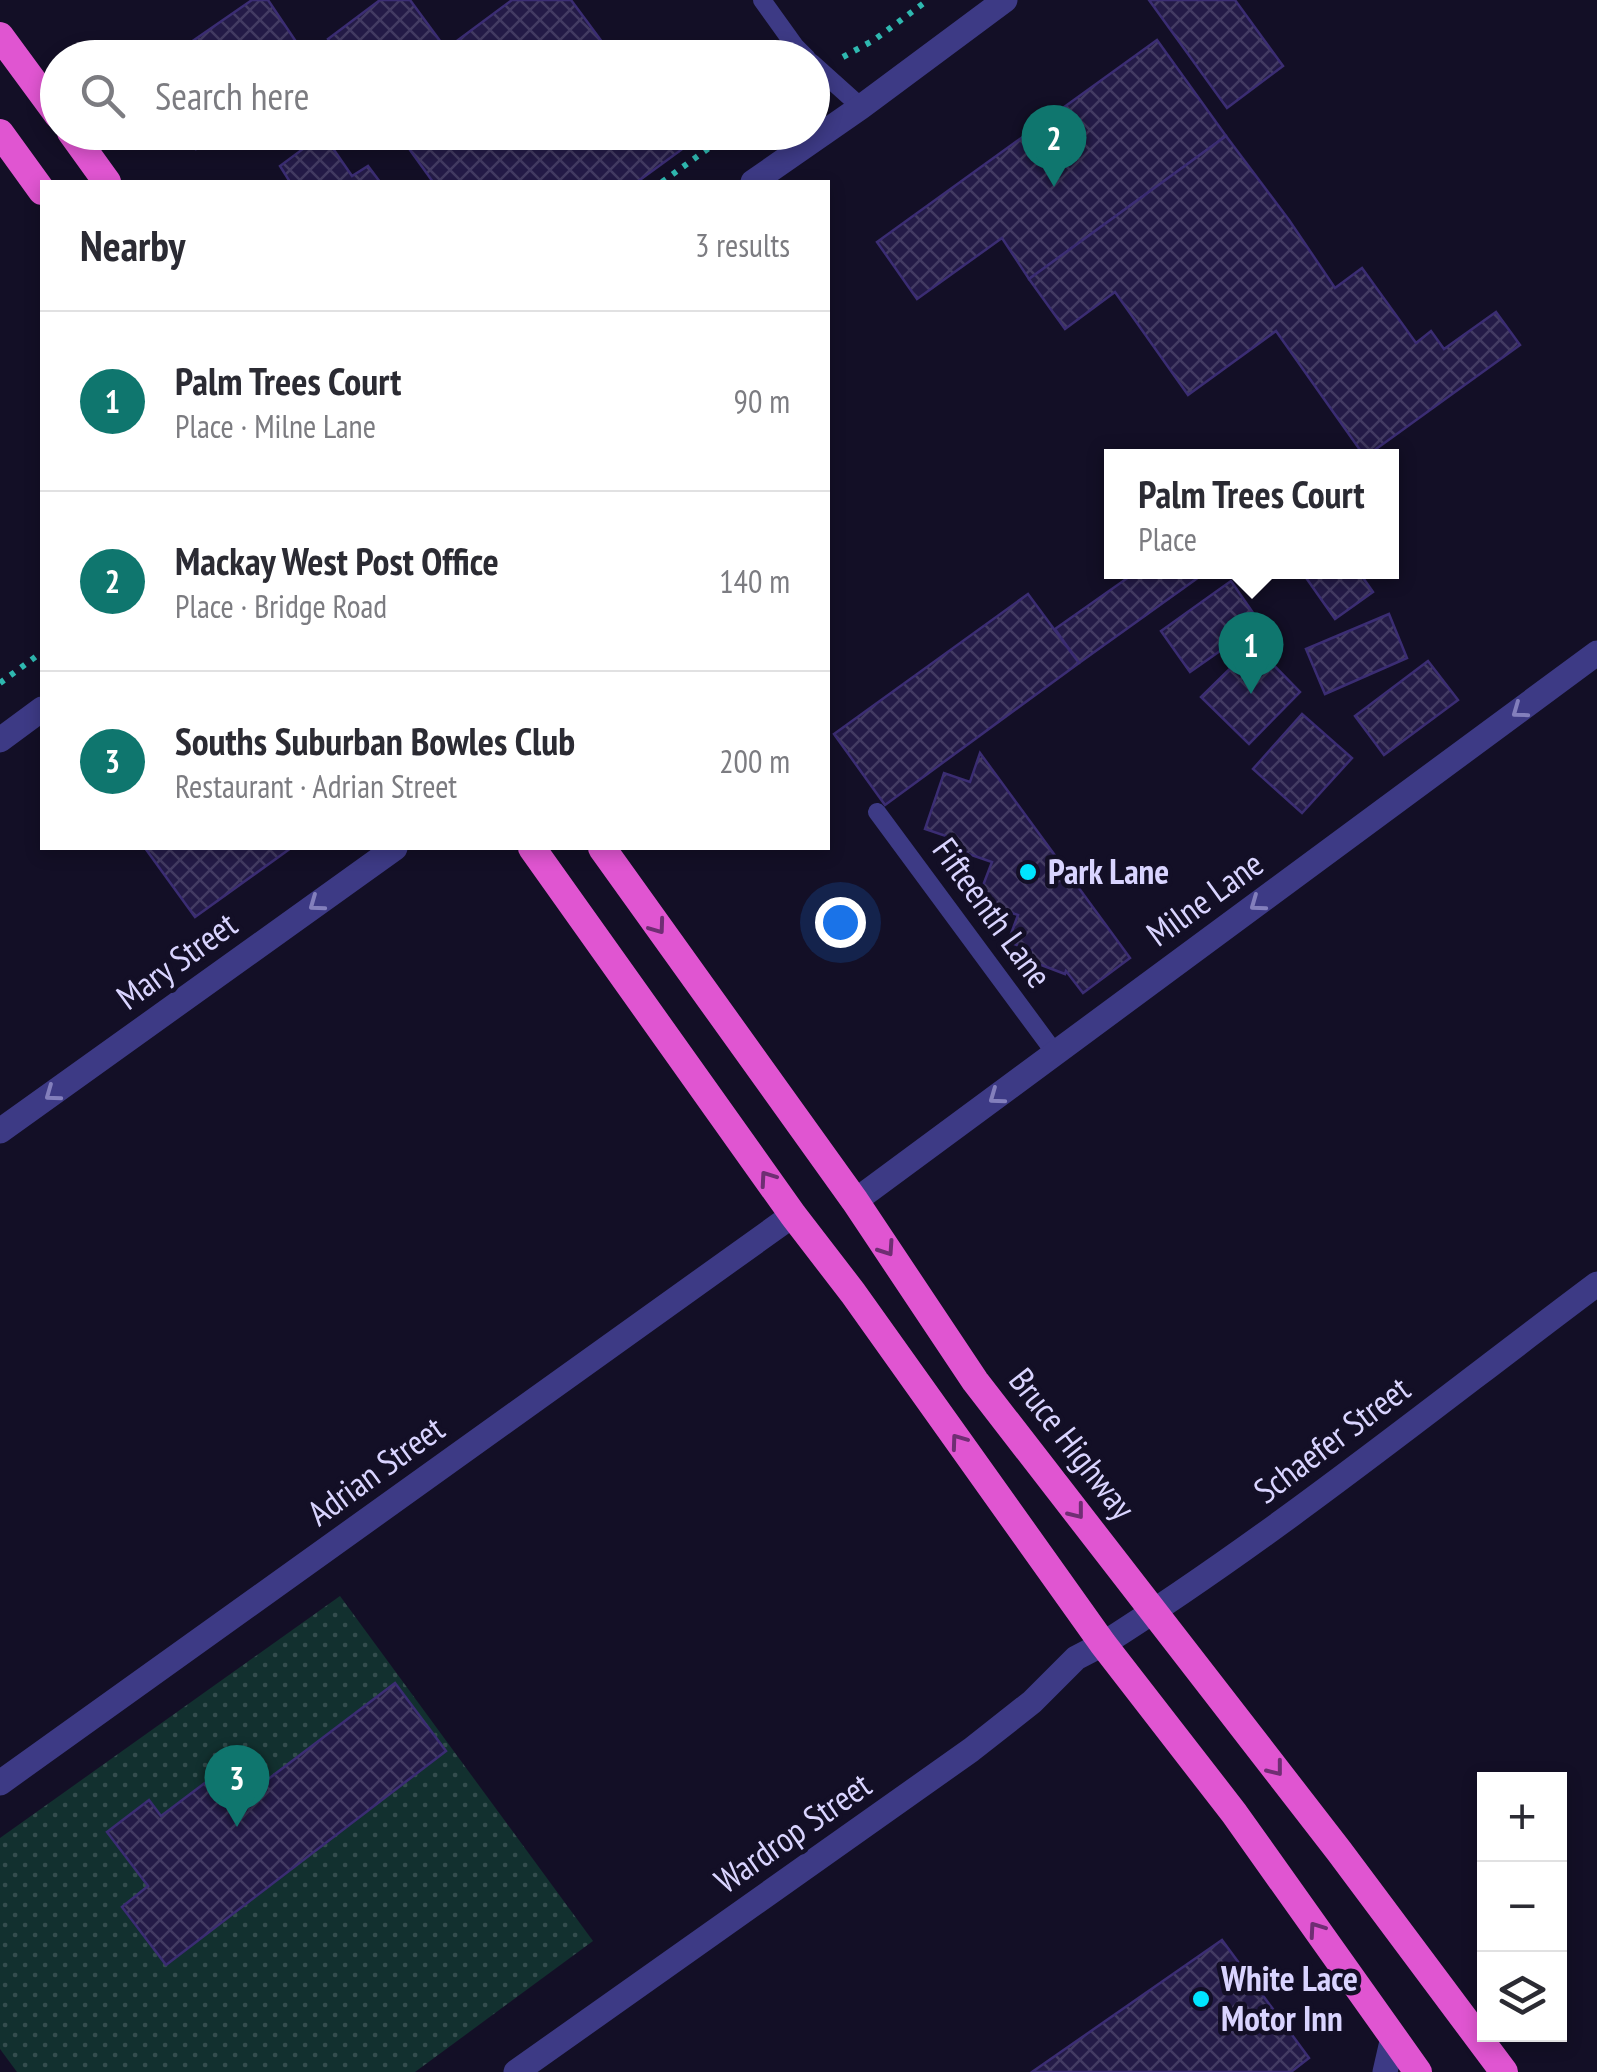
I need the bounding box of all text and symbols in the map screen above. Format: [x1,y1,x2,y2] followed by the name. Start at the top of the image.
[40,40,830,150] search box
[75,68,130,123] icon: search
[155,71,309,120] text: Search here
[1022,104,1086,187] pin: 2
[80,218,185,273] text: Nearby
[695,224,790,266] text: 3 results
[175,356,401,405] text: Palm Trees Court
[105,380,120,422] text: 1
[734,380,790,422] text: 90 m
[175,405,376,447] text: Place · Milne Lane
[1104,449,1399,579] popup
[1138,469,1365,518] text: Palm Trees Court
[1138,518,1197,560] text: Place
[175,536,499,585] text: Mackay West Post Office
[105,560,120,602] text: 2
[719,560,790,602] text: 140 m
[175,585,387,627] text: Place · Bridge Road
[1218,612,1284,694] pin: 1
[1511,699,1530,718] one-way arrow
[175,716,575,765] text: Souths Suburban Bowles Club
[105,740,120,782] text: 3
[719,740,790,782] text: 200 m
[175,765,457,807] text: Restaurant · Adrian Street
[923,828,1063,996] street label: Fifteenth Lane
[1137,840,1272,956] street label: Milne Lane
[1048,848,1169,894] place label: Park Lane
[1017,861,1039,883] marker: Park Lane
[309,893,327,910] one-way arrow
[1250,893,1268,910] one-way arrow
[815,897,866,948] your location
[107,901,246,1019] street label: Mary Street
[646,916,664,934] one-way arrow
[45,1082,63,1100] one-way arrow
[989,1086,1007,1103] one-way arrow
[761,1171,779,1190] one-way arrow
[874,1238,893,1256] one-way arrow
[999,1358,1147,1529] street label: Bruce Highway
[1244,1365,1419,1513] street label: Schaefer Street
[298,1405,453,1535] street label: Adrian Street
[952,1434,970,1452] one-way arrow
[1065,1501,1083,1519] one-way arrow
[204,1744,270,1827] pin: 3
[1264,1758,1282,1776] one-way arrow
[705,1761,880,1903] street label: Wardrop Street
[1477,1772,1567,2042] map controls
[1477,1772,1567,1862] button: +
[1477,1862,1567,1952] button: −
[1310,1921,1328,1940] one-way arrow
[1477,1952,1567,2042] button: layers
[1220,1955,1358,2041] place label: White Lace Motor Inn
[1190,1988,1212,2010] marker: White Lace Motor Inn

